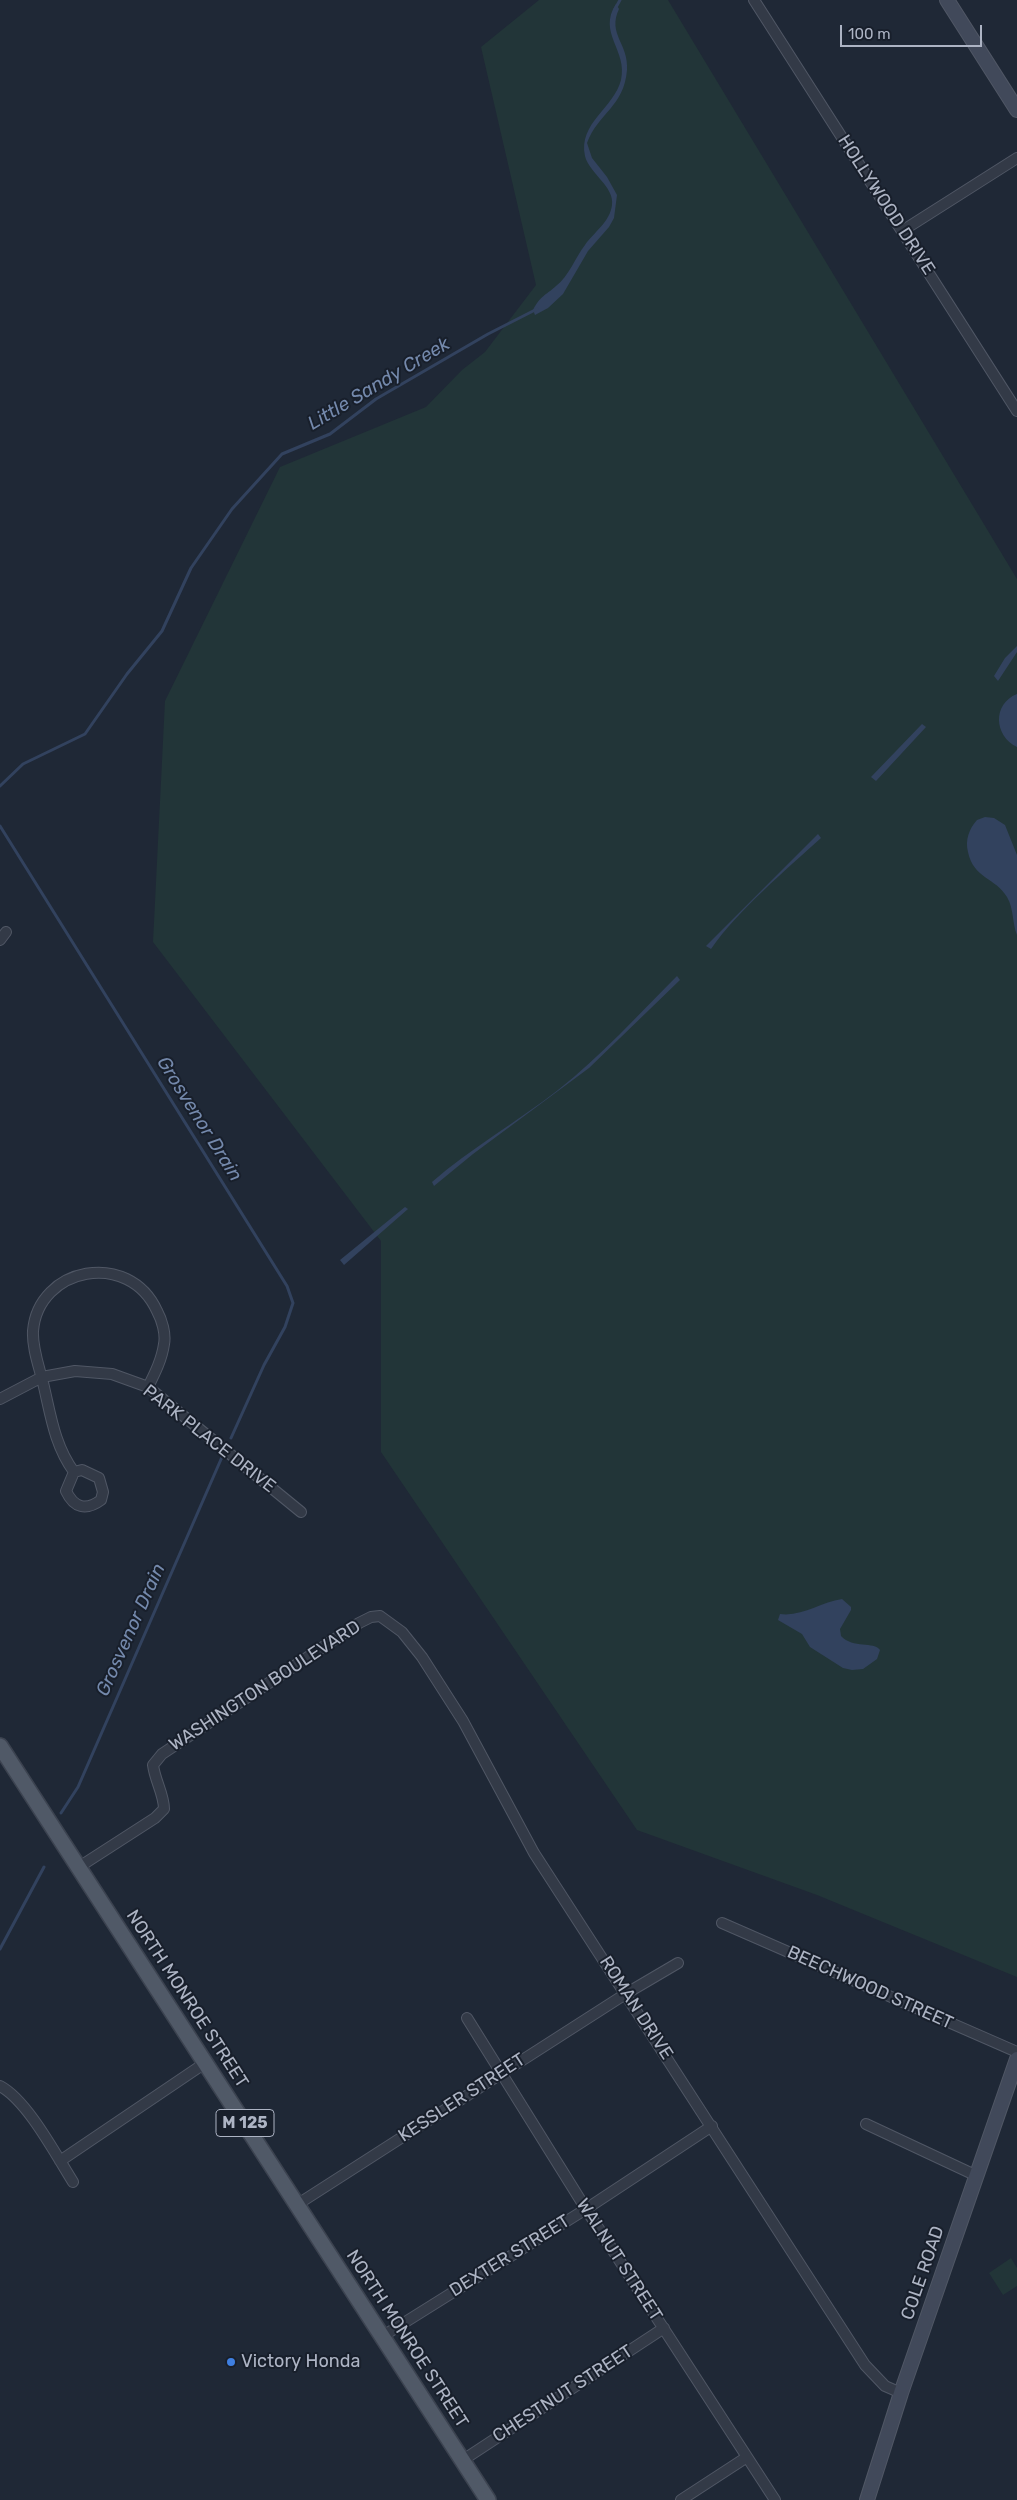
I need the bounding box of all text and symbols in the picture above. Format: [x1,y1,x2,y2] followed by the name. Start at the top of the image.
[842,15,984,47] scale bar
[848,25,890,43] text: 100 m
[833,131,939,279] street label: HOLLYWOOD DRIVE
[304,333,454,435] water label: Little Sandy Creek
[151,1052,247,1186] water label: Grosvenor Drain
[138,1380,280,1498] street label: PARK PLACE DRIVE
[92,1560,170,1700] water label: Grosvenor Drain
[165,1616,365,1756] street label: WASHINGTON BOULEVARD
[121,1906,253,2092] street label: NORTH MONROE STREET
[784,1942,956,2034] street label: BEECHWOOD STREET
[595,1952,677,2064] street label: ROMAN DRIVE
[395,2049,529,2147] street label: KESSLER STREET
[216,2110,274,2136] road number: M 125
[571,2195,667,2325] street label: WALNUT STREET
[446,2210,574,2302] street label: DEXTER STREET
[897,2223,949,2323] street label: COLE ROAD
[341,2246,473,2432] street label: NORTH MONROE STREET
[489,2341,637,2447] street label: CHESTNUT STREET
[241,2351,360,2373] place label: Victory Honda
[225,2356,237,2368] marker: Victory Honda

